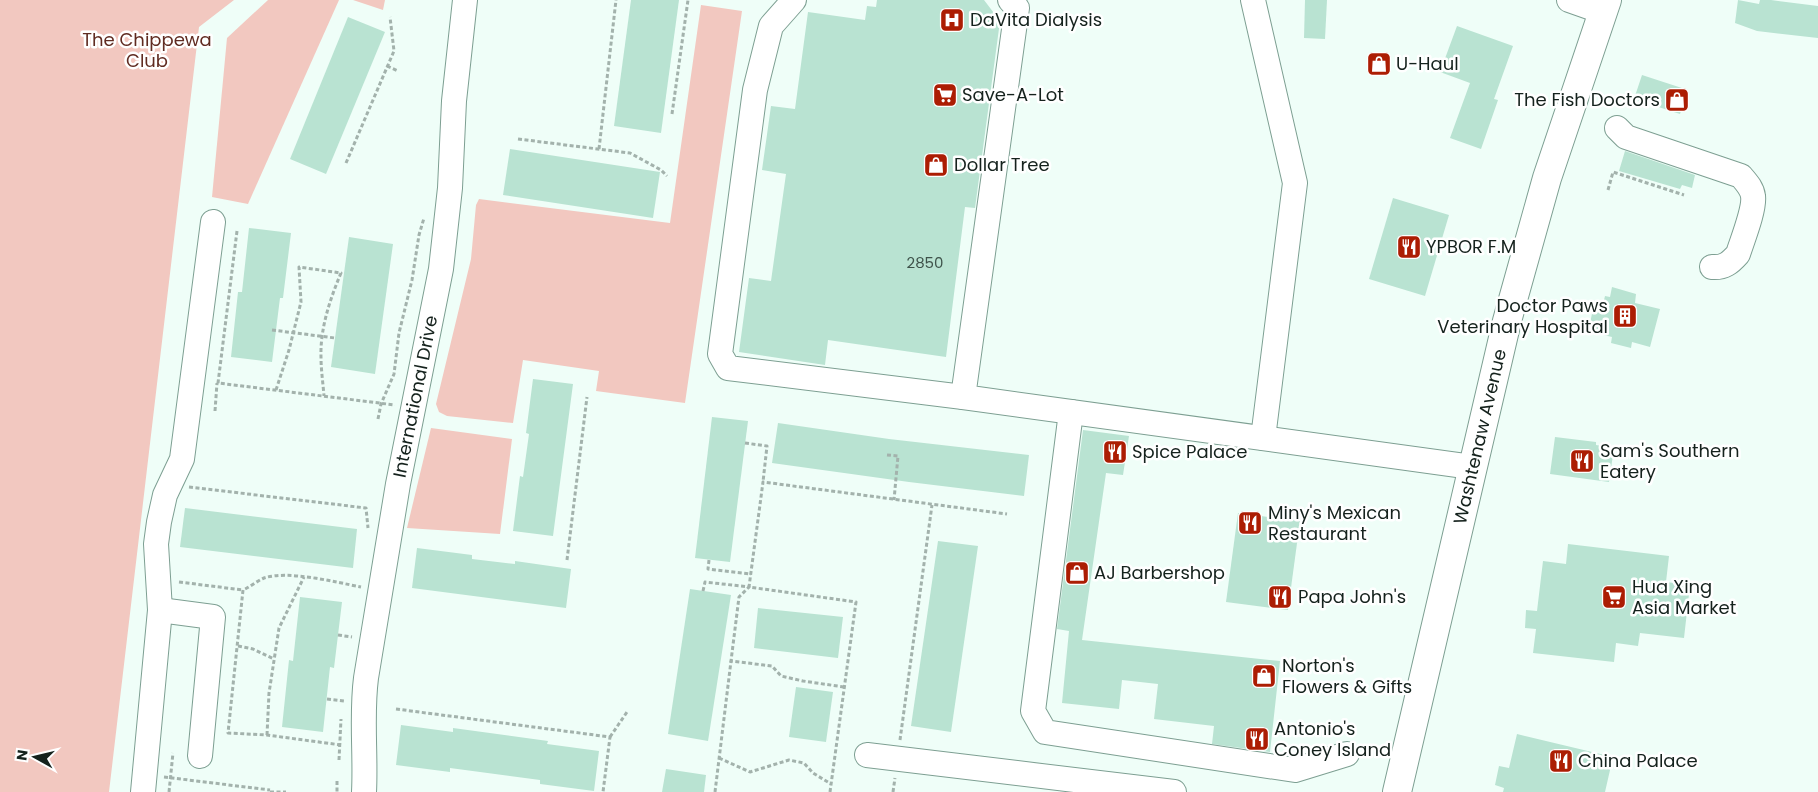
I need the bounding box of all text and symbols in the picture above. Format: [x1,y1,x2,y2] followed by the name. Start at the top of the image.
[939,7,965,33] hospital icon: DaVita Dialysis
[970,7,1102,32] place label: DaVita Dialysis
[82,27,212,73] park label: The Chippewa Club
[1366,51,1392,77] shop icon: U-Haul
[1396,51,1459,76] place label: U-Haul
[932,82,958,108] supermarket icon: Save-A-Lot
[962,82,1064,107] place label: Save-A-Lot
[1514,87,1660,112] place label: The Fish Doctors
[1664,87,1690,113] shop icon: The Fish Doctors
[923,152,949,178] shop icon: Dollar Tree
[954,152,1050,177] place label: Dollar Tree
[1396,234,1422,260] restaurant icon: YPBOR F.M
[1426,234,1516,259] place label: YPBOR F.M
[907,252,943,273] house number: 2850
[1437,293,1608,339] place label: Doctor Paws Veterinary Hospital
[1612,303,1638,329] building icon: Doctor Paws Veterinary Hospital
[387,313,443,480] street label: International Drive
[1447,346,1512,527] street label: Washtenaw Avenue
[1600,438,1739,484] place label: Sam's Southern Eatery
[1102,439,1128,465] restaurant icon: Spice Palace
[1132,439,1247,464] place label: Spice Palace
[1569,448,1595,474] restaurant icon: Sam's Southern Eatery
[1268,500,1401,546] place label: Miny's Mexican Restaurant
[1237,510,1263,536] restaurant icon: Miny's Mexican Restaurant
[1064,560,1090,586] shop icon: AJ Barbershop
[1094,560,1225,585] place label: AJ Barbershop
[1632,574,1736,620] place label: Hua Xing Asia Market
[1267,584,1293,610] restaurant icon: Papa John's
[1298,584,1406,609] place label: Papa John's
[1601,584,1627,610] supermarket icon: Hua Xing Asia Market
[1282,653,1412,699] place label: Norton's Flowers & Gifts
[1251,663,1277,689] shop icon: Norton's Flowers & Gifts
[1274,716,1391,762] place label: Antonio's Coney Island
[1244,726,1270,752] restaurant icon: Antonio's Coney Island
[10,732,60,782] north arrow
[1548,748,1574,774] restaurant icon: China Palace
[1578,748,1698,773] place label: China Palace
[11,749,33,762] text: N

